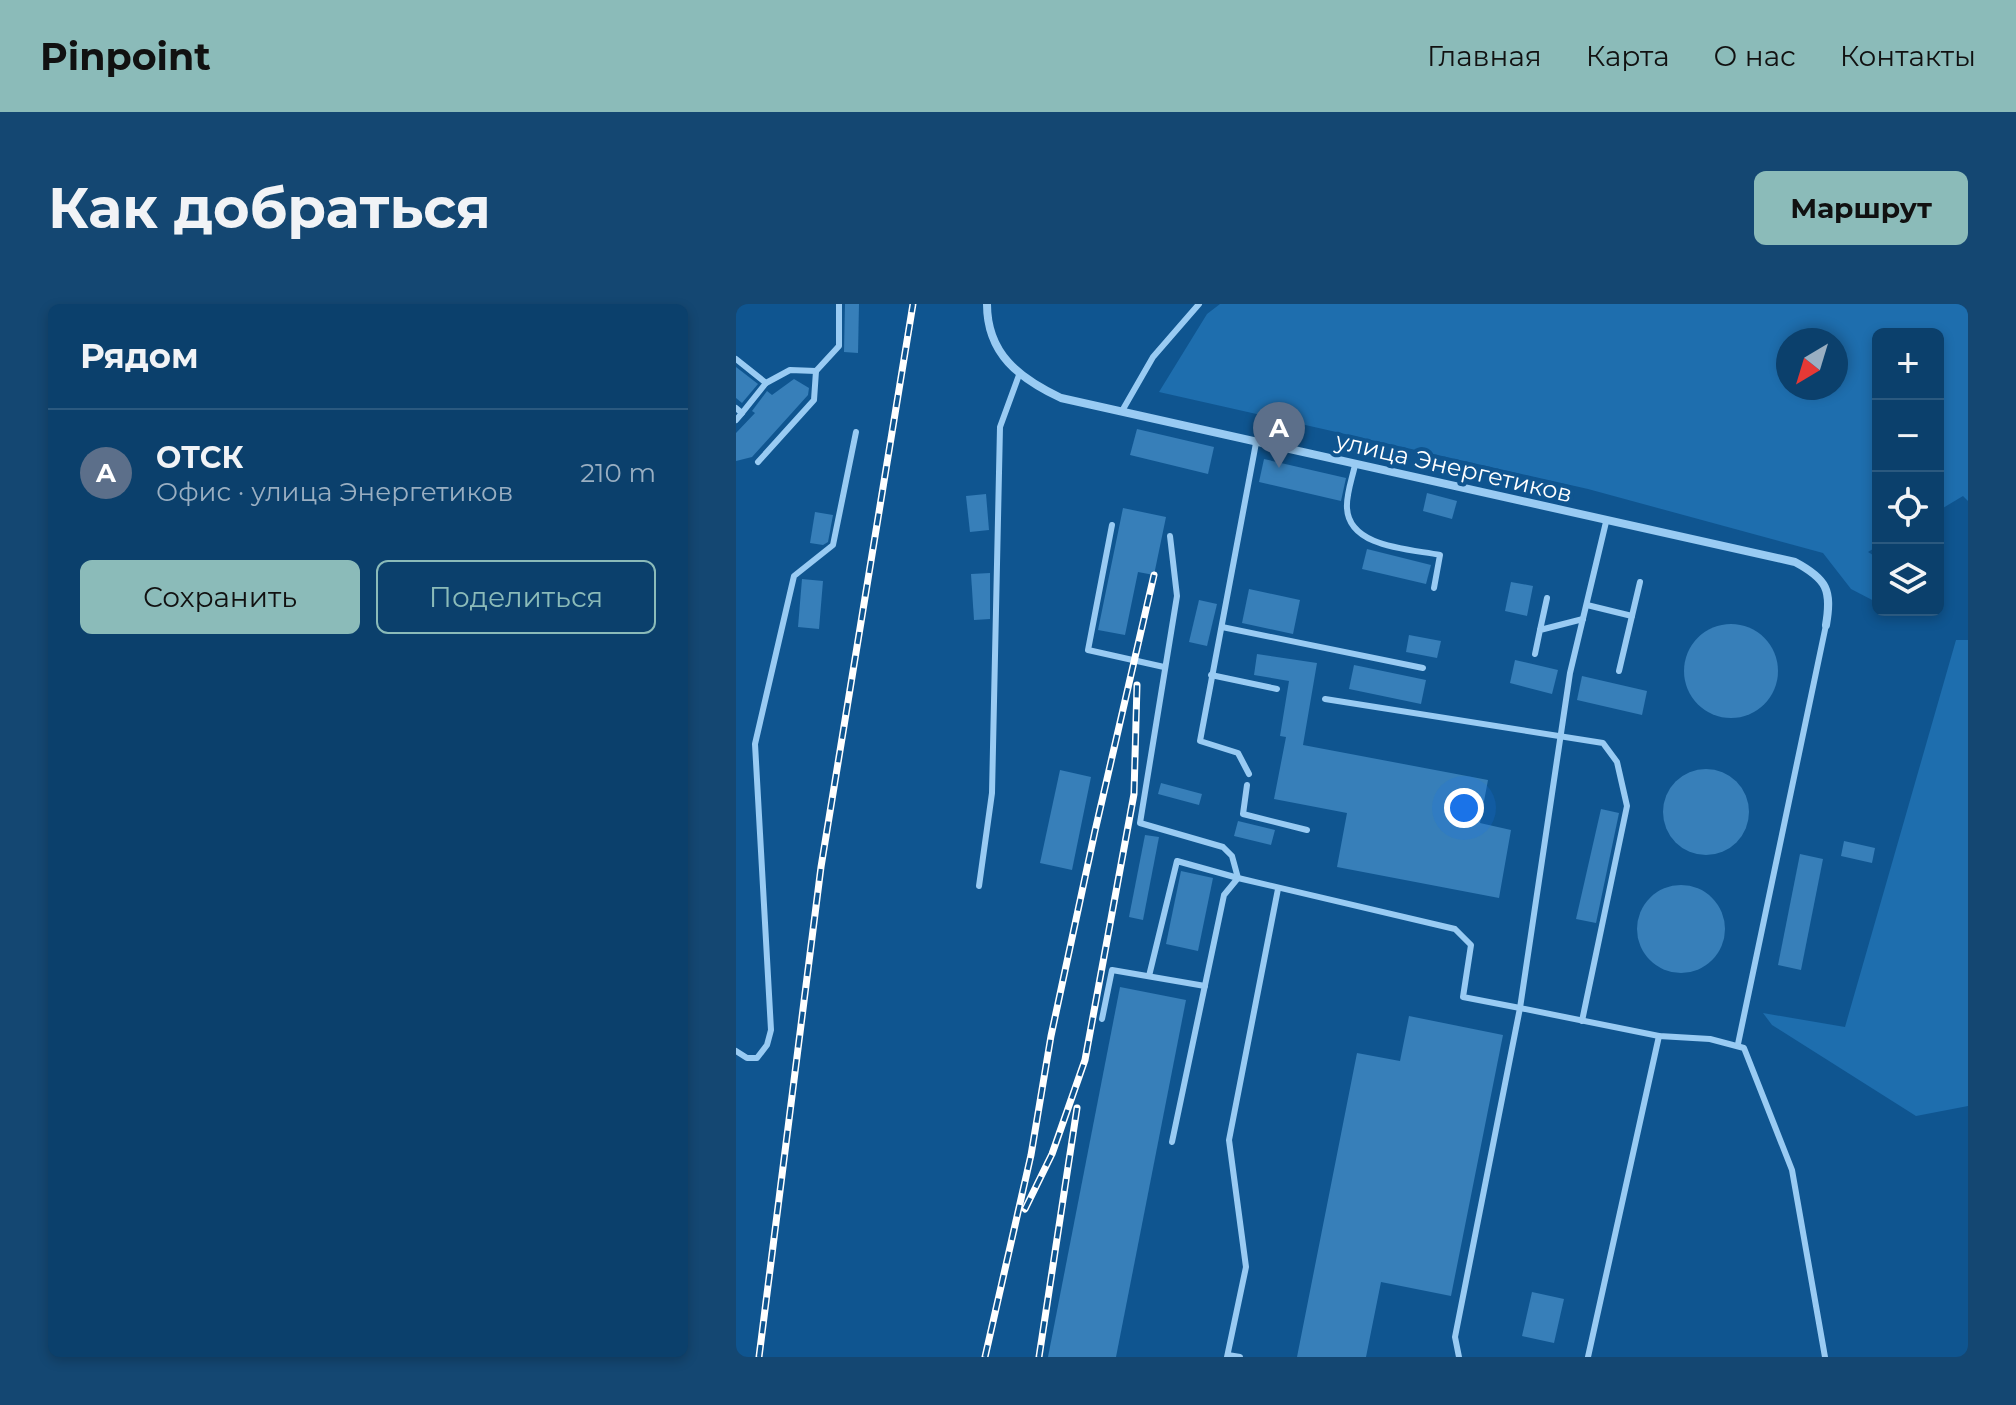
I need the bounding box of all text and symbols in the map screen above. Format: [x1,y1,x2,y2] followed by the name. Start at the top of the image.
[40,33,211,80] text: Pinpoint
[1427,39,1542,73] text: Главная
[1586,39,1670,73] text: Карта
[1714,39,1796,73] text: О нас
[1840,39,1976,73] text: Контакты
[1754,171,1968,245] button: Маршрут
[48,174,491,242] text: Как добраться
[1776,328,1848,400] north arrow
[1872,328,1944,616] map controls
[1872,328,1944,400] button: +
[80,335,199,377] text: Рядом
[1872,400,1944,472] button: −
[1253,402,1305,468] pin: A
[1332,425,1575,508] street label: улица Энергетиков
[156,439,244,476] text: ОТСК
[96,457,116,489] text: A
[580,457,656,489] text: 210 m
[1872,472,1944,544] button: locate
[156,476,513,508] text: Офис · улица Энергетиков
[1872,544,1944,616] button: layers
[80,560,360,634] button: Сохранить
[376,560,656,634] button: Поделиться
[1444,788,1484,828] your location

